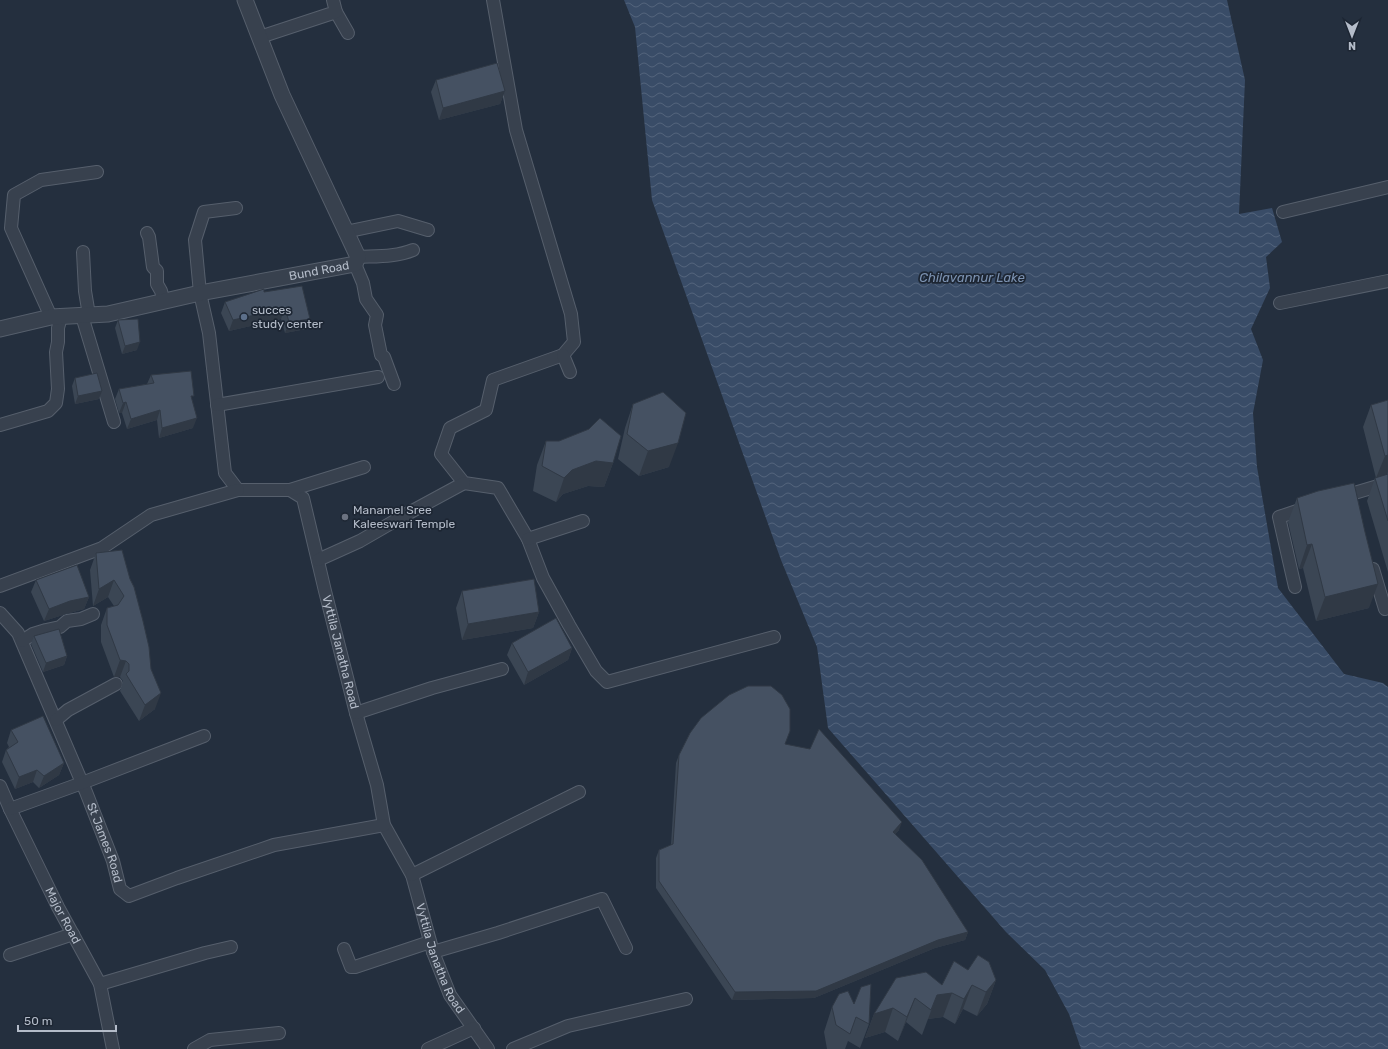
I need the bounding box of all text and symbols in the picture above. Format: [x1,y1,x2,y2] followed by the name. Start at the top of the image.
[1332,16,1372,56] north arrow
[1348,39,1356,52] text: N
[288,258,350,283] street label: Bund Road
[919,270,1025,285] water label: Chilavannur Lake
[252,303,323,331] place label: succes study center
[239,312,249,322] marker: succes study center
[353,503,455,531] place label: Manamel Sree Kaleeswari Temple
[340,512,350,522] marker: Manamel Sree Kaleeswari Temple
[319,594,362,711] street label: Vyttila Janatha Road
[84,801,125,884] street label: St James Road
[42,885,84,946] street label: Major Road
[413,902,468,1016] street label: Vyttila Janatha Road
[18,1007,116,1033] scale bar
[24,1014,52,1028] text: 50 m

